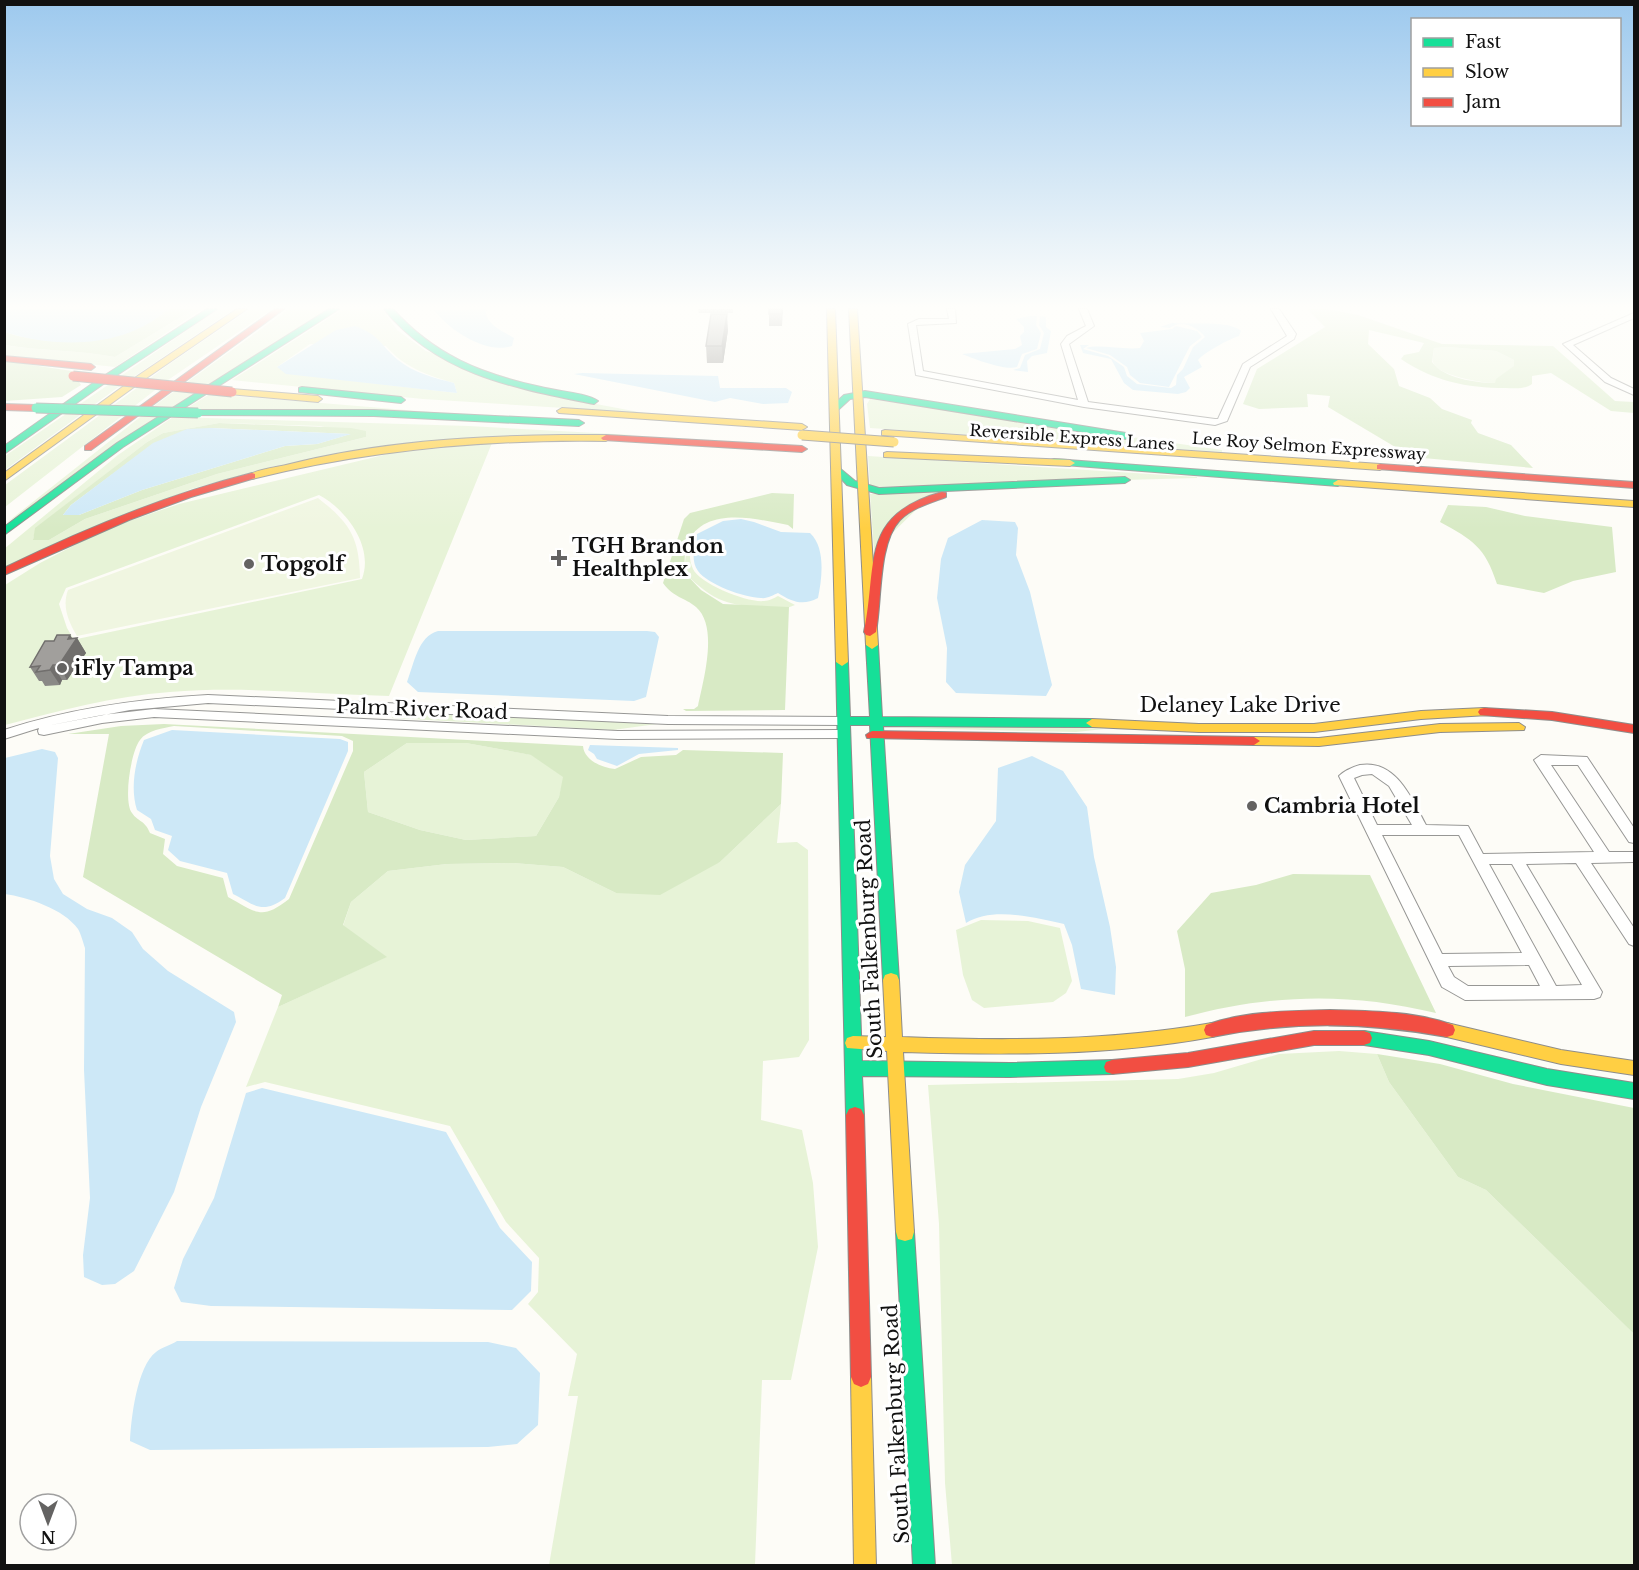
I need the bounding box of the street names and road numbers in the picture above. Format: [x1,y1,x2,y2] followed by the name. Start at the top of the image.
[969,420,1175,454] street label: Reversible Express Lanes
[1191,428,1428,464] street label: Lee Roy Selmon Expressway
[1139,693,1341,717] street label: Delaney Lake Drive
[336,694,508,724] street label: Palm River Road
[851,818,887,1060] street label: South Falkenburg Road
[878,1303,914,1545] street label: South Falkenburg Road

